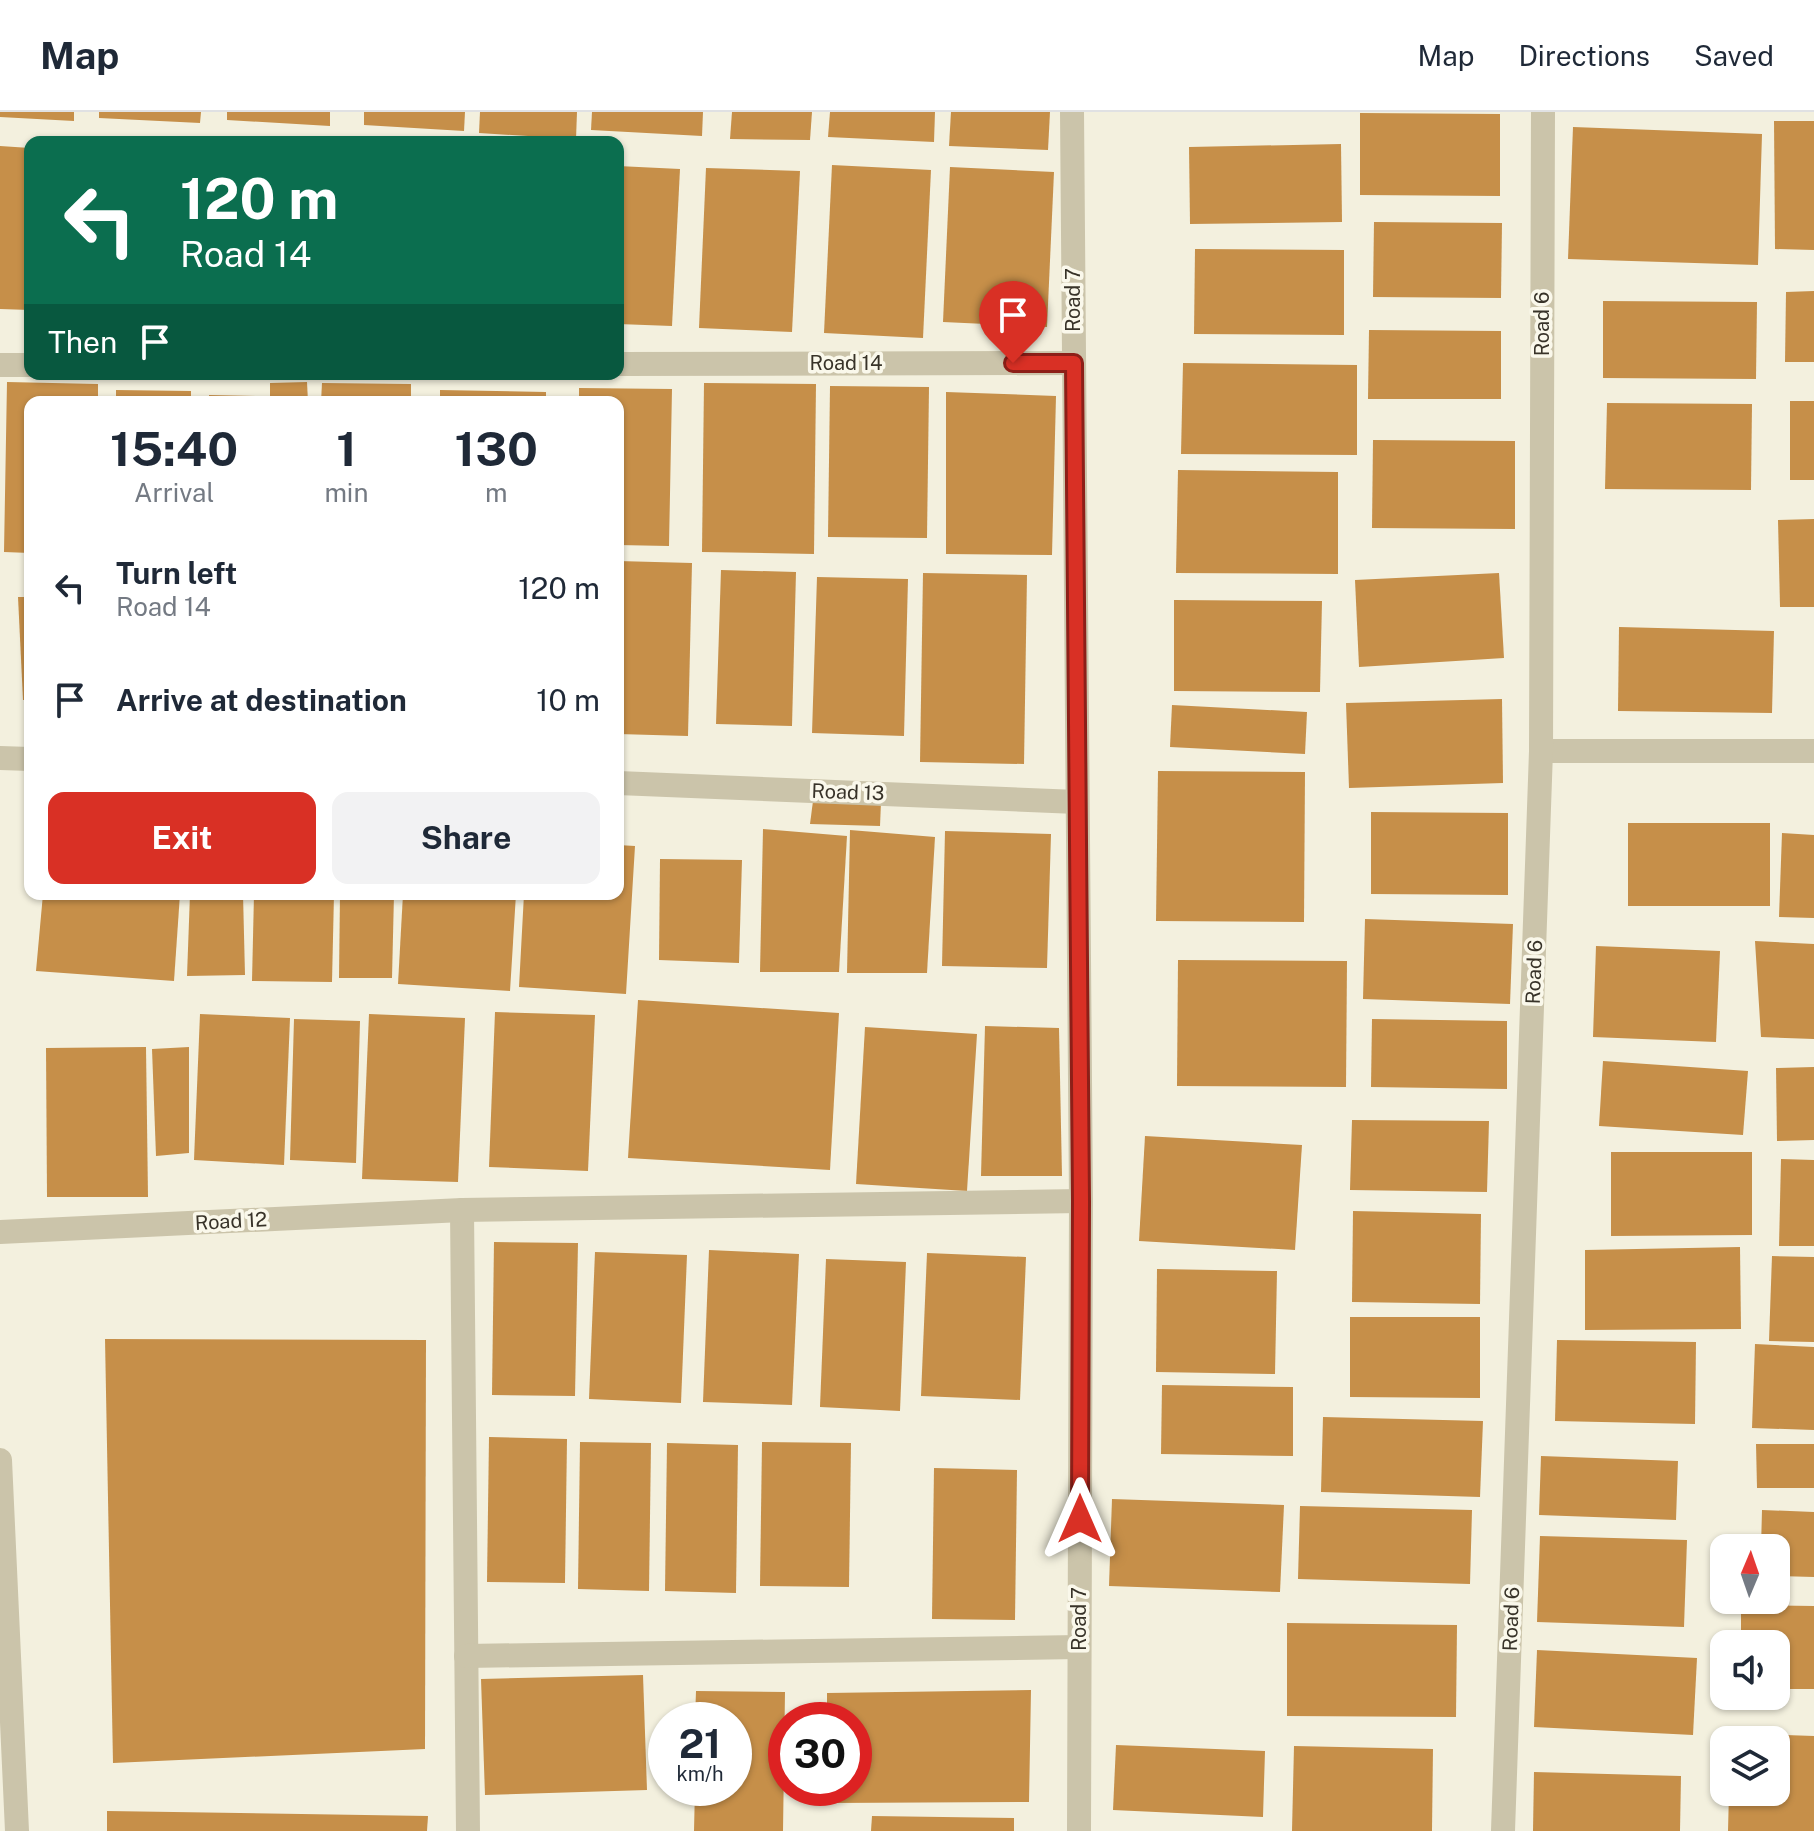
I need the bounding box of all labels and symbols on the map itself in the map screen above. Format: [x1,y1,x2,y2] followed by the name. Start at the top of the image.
[1061,268,1085,332] street label: Road 7
[979,281,1047,363] pin
[1530,292,1554,356] street label: Road 6
[810,351,882,375] street label: Road 14
[811,779,885,805] street label: Road 13
[1521,939,1547,1005] street label: Road 6
[194,1207,268,1235] street label: Road 12
[1038,1477,1122,1561] position arrow
[1710,1534,1790,1614] north arrow
[1498,1586,1524,1652] street label: Road 6
[1067,1587,1091,1651] street label: Road 7
[768,1702,872,1806] speed limit sign: 30

